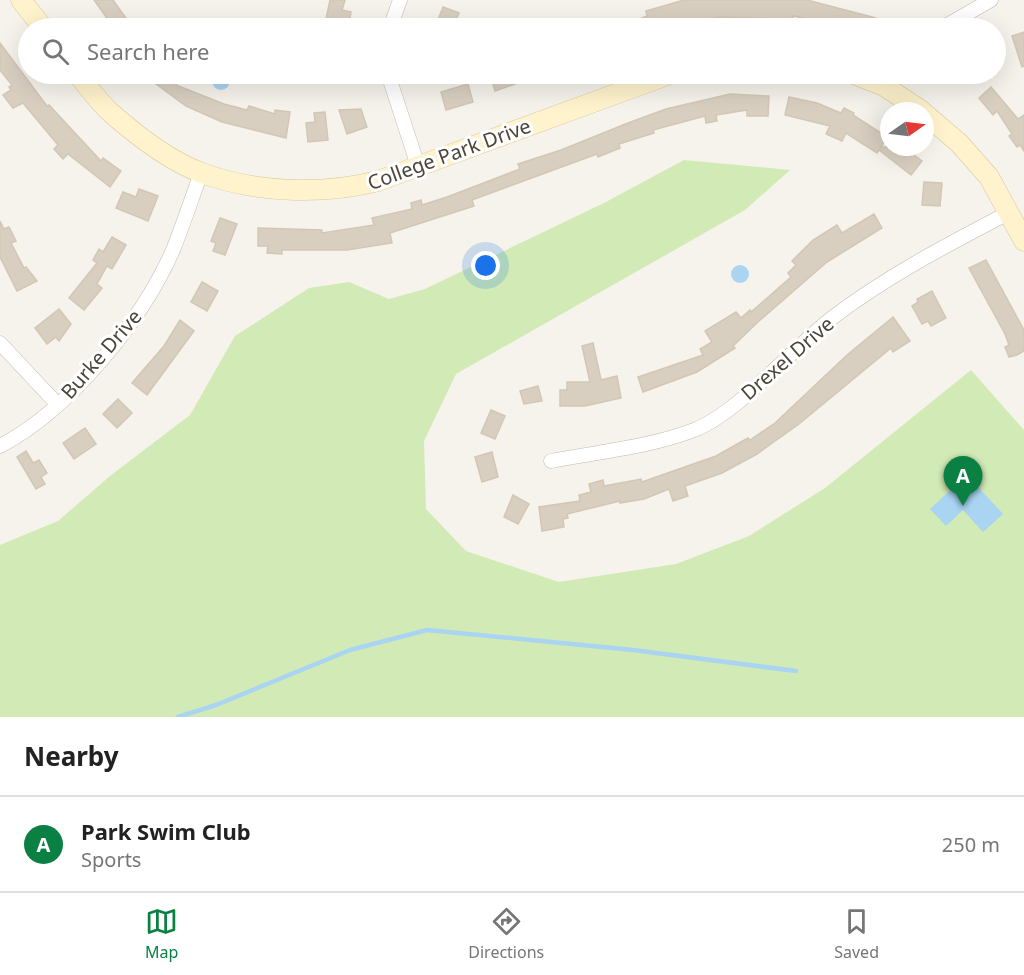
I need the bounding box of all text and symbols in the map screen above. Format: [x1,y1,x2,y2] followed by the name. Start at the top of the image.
[18,18,1006,84] search box
[39,35,72,68] icon: search
[87,36,209,66] text: Search here
[880,102,934,156] north arrow
[364,112,534,196] street label: College Park Drive
[471,251,500,280] your location
[55,304,147,404] street label: Burke Drive
[735,310,839,406] street label: Drexel Drive
[944,456,982,506] pin: A
[24,738,119,774] text: Nearby
[81,816,251,846] text: Park Swim Club
[37,831,50,858] text: A
[942,831,1000,858] text: 250 m
[81,846,141,873] text: Sports
[145,905,178,963] tab: Map
[468,905,544,963] tab: Directions
[834,905,879,963] tab: Saved

